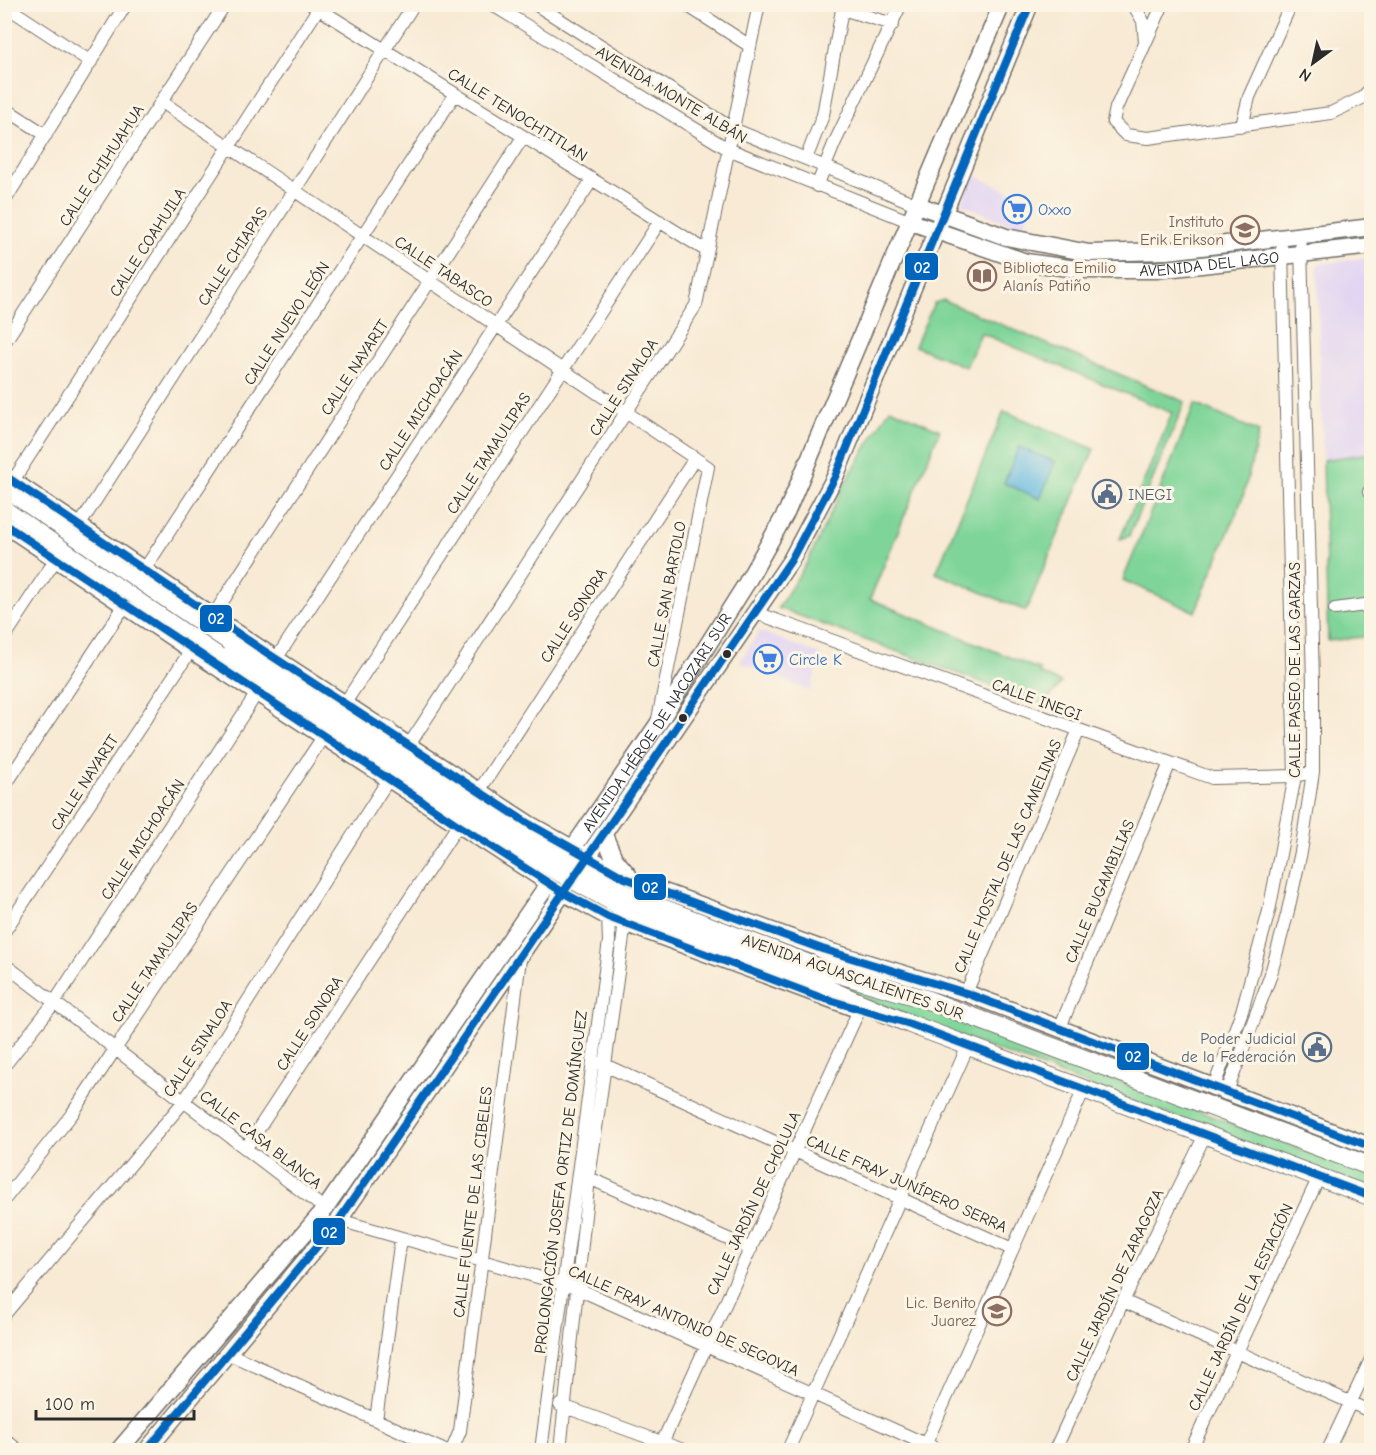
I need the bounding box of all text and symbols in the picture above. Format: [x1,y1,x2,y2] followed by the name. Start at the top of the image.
[1283,33,1343,93] north arrow
[593,42,751,147] street label: AVENIDA MONTE ALBÁN
[1296,64,1315,85] text: N
[444,65,591,165] street label: CALLE TENOCHTITLAN
[56,101,148,230] street label: CALLE CHIHUAHUA
[106,185,190,300] street label: CALLE COAHUILA
[1001,193,1033,225] supermarket icon: Oxxo
[1038,201,1072,219] place label: Oxxo
[194,204,271,309] street label: CALLE CHIAPAS
[1140,213,1224,249] place label: Instituto Erik Erikson
[1229,214,1261,246] school or university icon: Instituto Erik Erikson
[391,232,496,311] street label: CALLE TABASCO
[1139,248,1280,280] street label: AVENIDA DEL LAGO
[904,252,939,281] line badge: 02
[239,258,333,389] street label: CALLE NUEVO LEÓN
[913,259,931,277] text: 02
[1003,259,1116,295] place label: Biblioteca Emilio Alanís Patiño
[966,260,998,292] library icon: Biblioteca Emilio Alanís Patiño
[317,316,393,419] street label: CALLE NAYARIT
[586,336,662,439] street label: CALLE SINALOA
[374,346,466,474] street label: CALLE MICHOACÁN
[443,389,535,518] street label: CALLE TAMAULIPAS
[1091,478,1123,510] public building icon: INEGI
[1128,486,1172,504] place label: INEGI
[644,520,690,669] street label: CALLE SAN BARTOLO
[1286,562,1304,778] street label: CALLE PASEO DE LAS GARZAS
[537,565,611,666] street label: CALLE SONORA
[199,604,233,633] line badge: 02
[207,610,225,628] text: 02
[579,610,736,836] street label: AVENIDA HÉROE DE NACOZARI SUR
[752,643,784,675] supermarket icon: Circle K
[721,648,733,660] unlabelled marker
[789,651,842,669] place label: Circle K
[989,675,1084,724] street label: CALLE INEGI
[677,712,689,724] unlabelled marker
[47,731,123,834] street label: CALLE NAYARIT
[950,737,1066,976] street label: CALLE HOSTAL DE LAS CAMELINAS
[96,775,188,903] street label: CALLE MICHOACÁN
[1062,817,1138,966] street label: CALLE BUGAMBILIAS
[633,873,667,901] line badge: 02
[641,879,659,897] text: 02
[108,899,202,1026] street label: CALLE TAMAULIPAS
[740,930,966,1024] street label: AVENIDA AGUASCALIENTES SUR
[273,973,347,1074] street label: CALLE SONORA
[160,997,236,1100] street label: CALLE SINALOA
[530,1009,591,1355] street label: PROLONGACIÓN JOSEFA ORTIZ DE DOMÍNGUEZ
[1181,1030,1296,1066] place label: Poder Judicial de la Federación
[1301,1031,1333,1063] public building icon: Poder Judicial de la Federación
[1116,1042,1150,1071] line badge: 02
[1124,1048,1142,1066] text: 02
[450,1085,496,1319] street label: CALLE FUENTE DE LAS CIBELES
[196,1087,325,1193] street label: CALLE CASA BLANCA
[702,1108,804,1298] street label: CALLE JARDÍN DE CHOLULA
[803,1130,1010,1236] street label: CALLE FRAY JUNÍPERO SERRA
[1061,1186,1167,1384] street label: CALLE JARDÍN DE ZARAGOZA
[1184,1200,1297,1414] street label: CALLE JARDÍN DE LA ESTACIÓN
[312,1217,346,1246] line badge: 02
[320,1224,338,1242] text: 02
[565,1262,802,1380] street label: CALLE FRAY ANTONIO DE SEGOVIA
[906,1294,976,1330] place label: Lic. Benito Juarez
[981,1295,1013,1327] school or university icon: Lic. Benito Juarez
[36,1383,194,1421] scale bar
[45,1394,95,1415] text: 100 m

